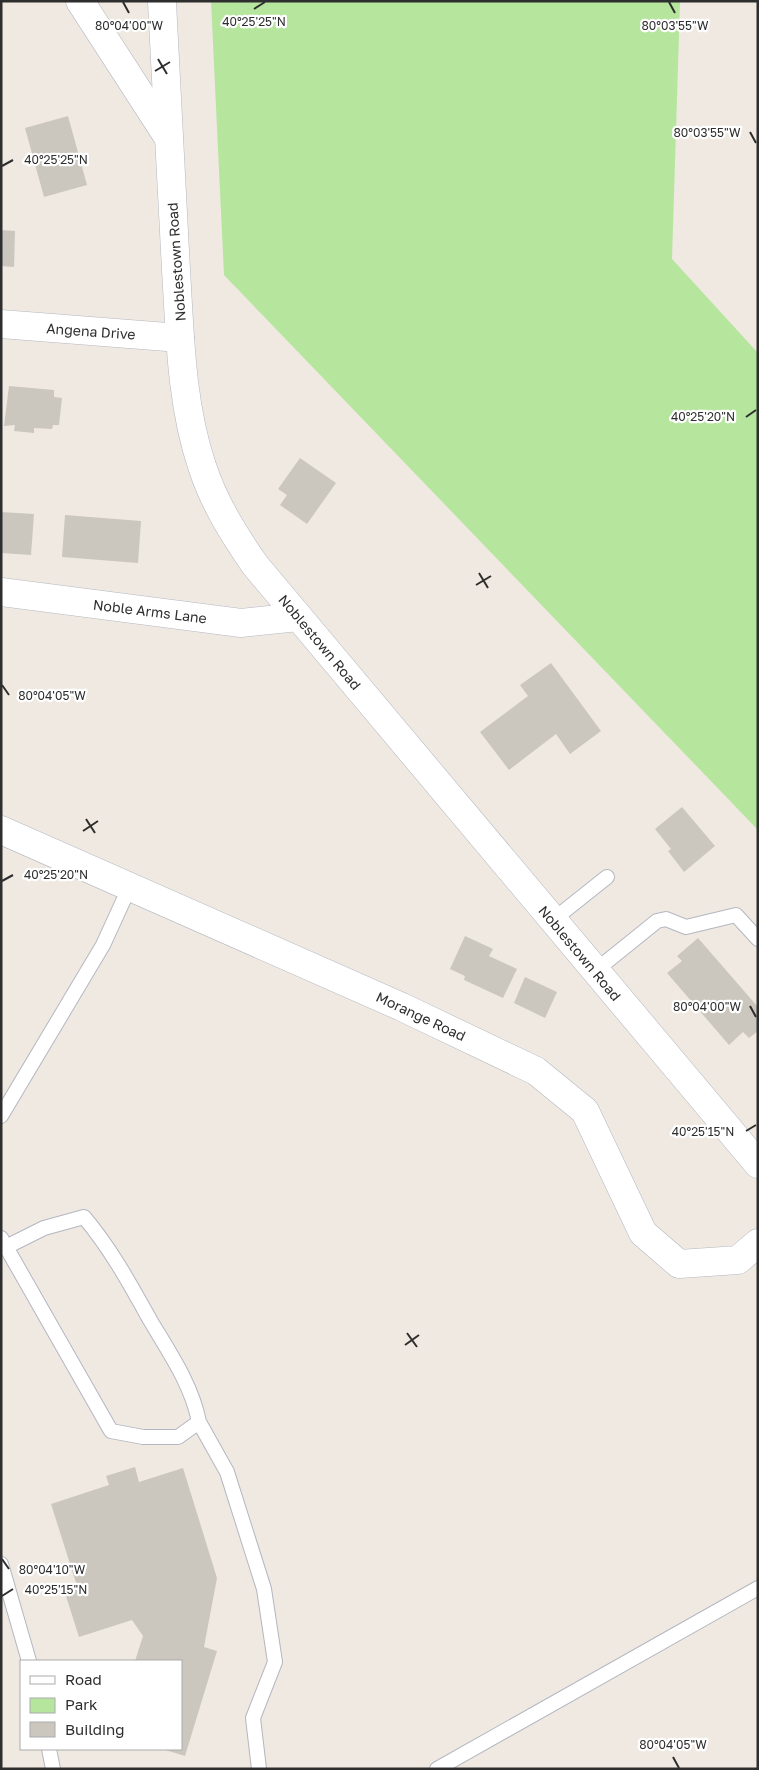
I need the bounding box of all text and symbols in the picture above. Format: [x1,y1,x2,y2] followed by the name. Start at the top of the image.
[222,14,286,29] text: 40°25'25"N
[95,18,164,33] text: 80°04'00"W
[642,18,709,33] text: 80°03'55"W
[674,125,741,140] text: 80°03'55"W
[24,152,88,167] text: 40°25'25"N
[163,202,189,322] street label: Noblestown Road
[46,319,136,343] street label: Angena Drive
[671,409,735,424] text: 40°25'20"N
[275,591,365,693] street label: Noblestown Road
[92,596,208,626] street label: Noble Arms Lane
[18,688,86,703] text: 80°04'05"W
[24,867,88,882] text: 40°25'20"N
[535,902,625,1004] street label: Noblestown Road
[374,988,468,1044] street label: Morange Road
[673,999,742,1014] text: 80°04'00"W
[672,1124,734,1139] text: 40°25'15"N
[19,1562,86,1577] text: 80°04'10"W
[25,1582,87,1597] text: 40°25'15"N
[20,1660,182,1750] legend
[65,1670,102,1688] text: Road
[65,1695,98,1713] text: Park
[65,1720,125,1738] text: Building
[639,1737,707,1752] text: 80°04'05"W

